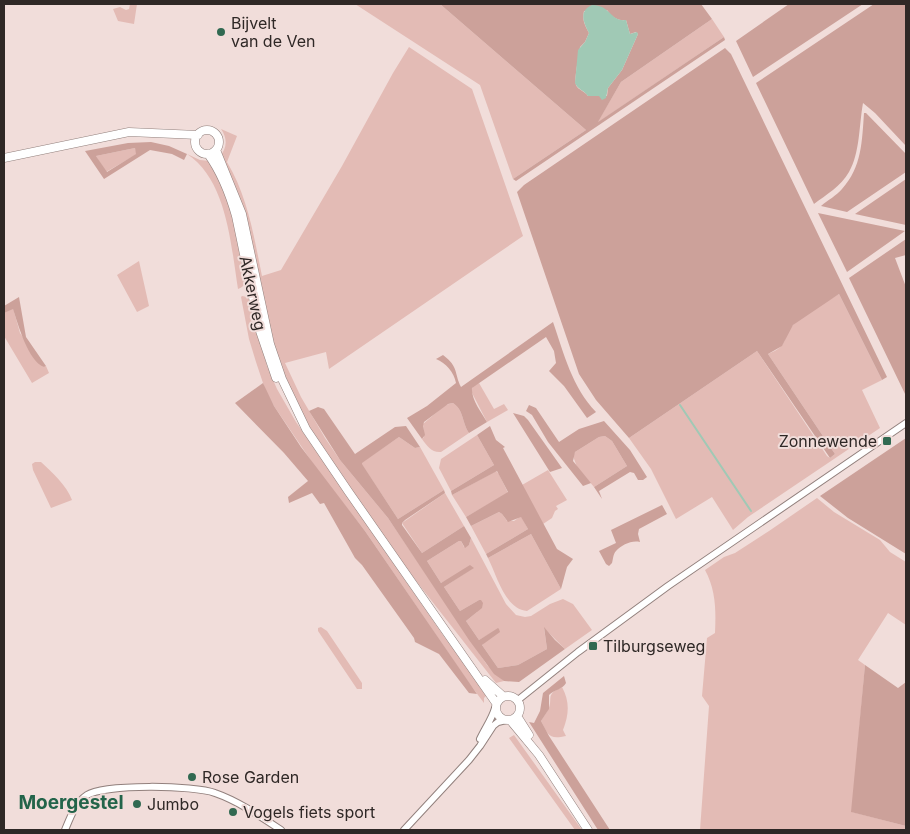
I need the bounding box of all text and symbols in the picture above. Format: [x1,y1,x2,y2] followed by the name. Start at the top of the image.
[231,13,315,51] place label: Bijvelt van de Ven
[215,26,227,38] marker: Bijvelt van de Ven
[235,254,271,332] street label: Akkerweg
[779,431,877,451] place label: Zonnewende
[881,435,893,447] marker: Zonnewende
[603,636,705,656] place label: Tilburgseweg
[587,640,599,652] marker: Tilburgseweg
[202,767,299,787] place label: Rose Garden
[186,771,198,783] marker: Rose Garden
[18,791,124,814] district label: Moergestel
[147,794,199,814] place label: Jumbo
[131,798,143,810] marker: Jumbo
[243,802,375,822] place label: Vogels fiets sport
[227,806,239,818] marker: Vogels fiets sport

